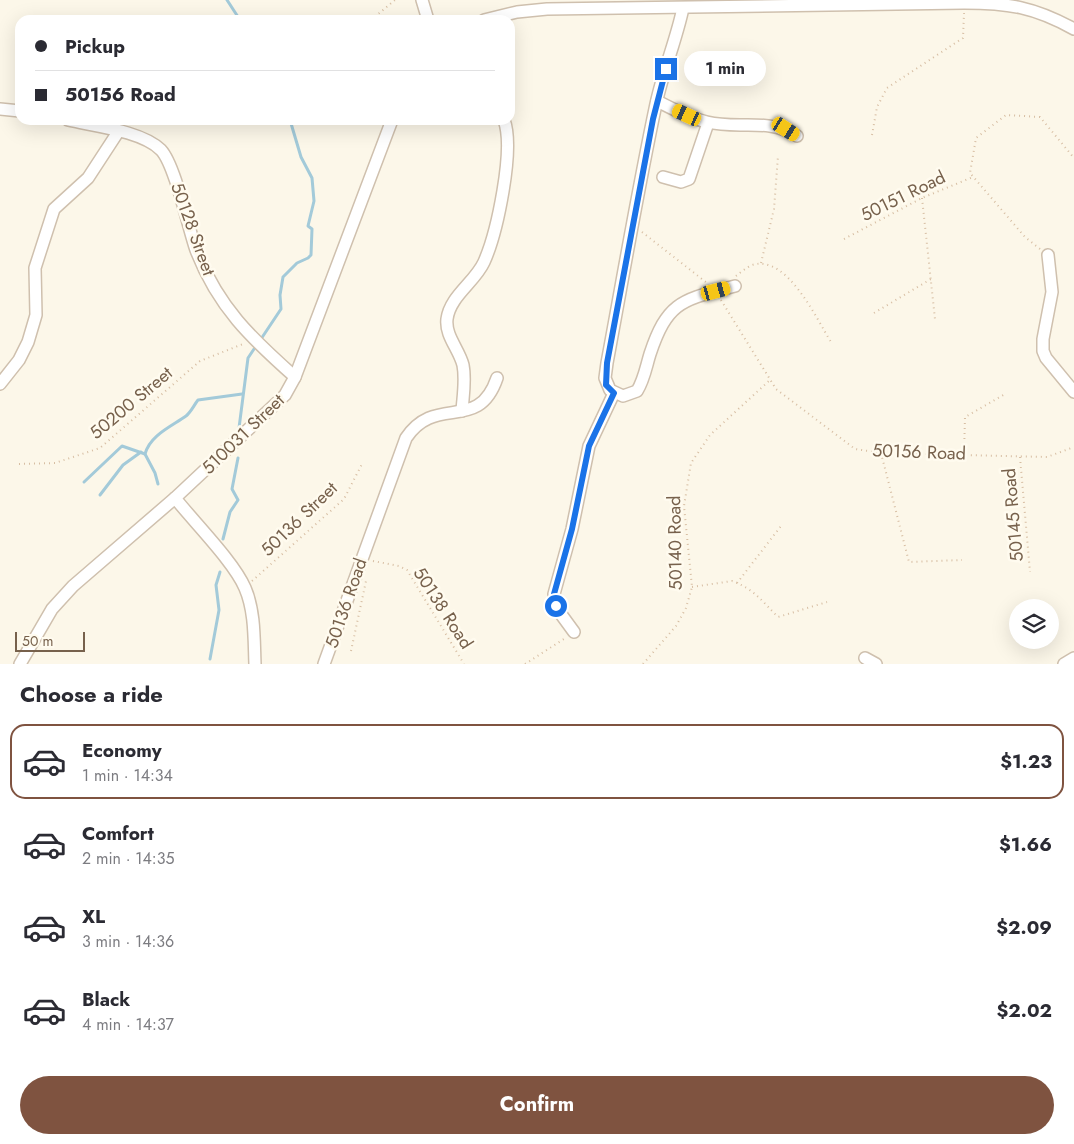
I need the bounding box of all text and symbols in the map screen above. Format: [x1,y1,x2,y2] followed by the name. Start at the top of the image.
[65,33,125,60] text: Pickup
[684,52,766,86] callout: 1 min
[705,57,745,80] text: 1 min
[655,58,677,80] route end
[65,81,176,108] text: 50156 Road
[670,102,703,128] car
[769,115,802,143] car
[856,164,950,228] street label: 50151 Road
[164,179,222,280] street label: 50128 Street
[699,280,732,302] car
[84,360,179,445] street label: 50200 Street
[196,387,291,480] street label: 510031 Street
[872,437,966,467] street label: 50156 Road
[996,467,1030,563] street label: 50145 Road
[255,475,344,562] street label: 50136 Street
[661,495,689,591] street label: 50140 Road
[318,555,374,651] street label: 50136 Road
[407,562,479,654] street label: 50138 Road
[545,595,567,617] route start
[1009,599,1059,649] map controls
[1009,599,1059,649] button: layers
[15,629,85,652] scale bar
[22,631,53,651] text: 50 m
[20,678,163,710] text: Choose a ride
[82,737,162,764] text: Economy
[22,739,67,784] icon: car
[1000,748,1052,775] text: $1.23
[82,764,173,787] text: 1 min · 14:34
[82,820,154,847] text: Comfort
[22,822,67,867] icon: car
[999,831,1052,858] text: $1.66
[82,847,174,870] text: 2 min · 14:35
[82,903,105,930] text: XL
[22,905,67,950] icon: car
[996,914,1052,941] text: $2.09
[82,930,174,953] text: 3 min · 14:36
[82,986,130,1013] text: Black
[22,988,67,1033] icon: car
[997,997,1052,1024] text: $2.02
[82,1013,174,1036] text: 4 min · 14:37
[20,1076,1054,1134] button: Confirm

